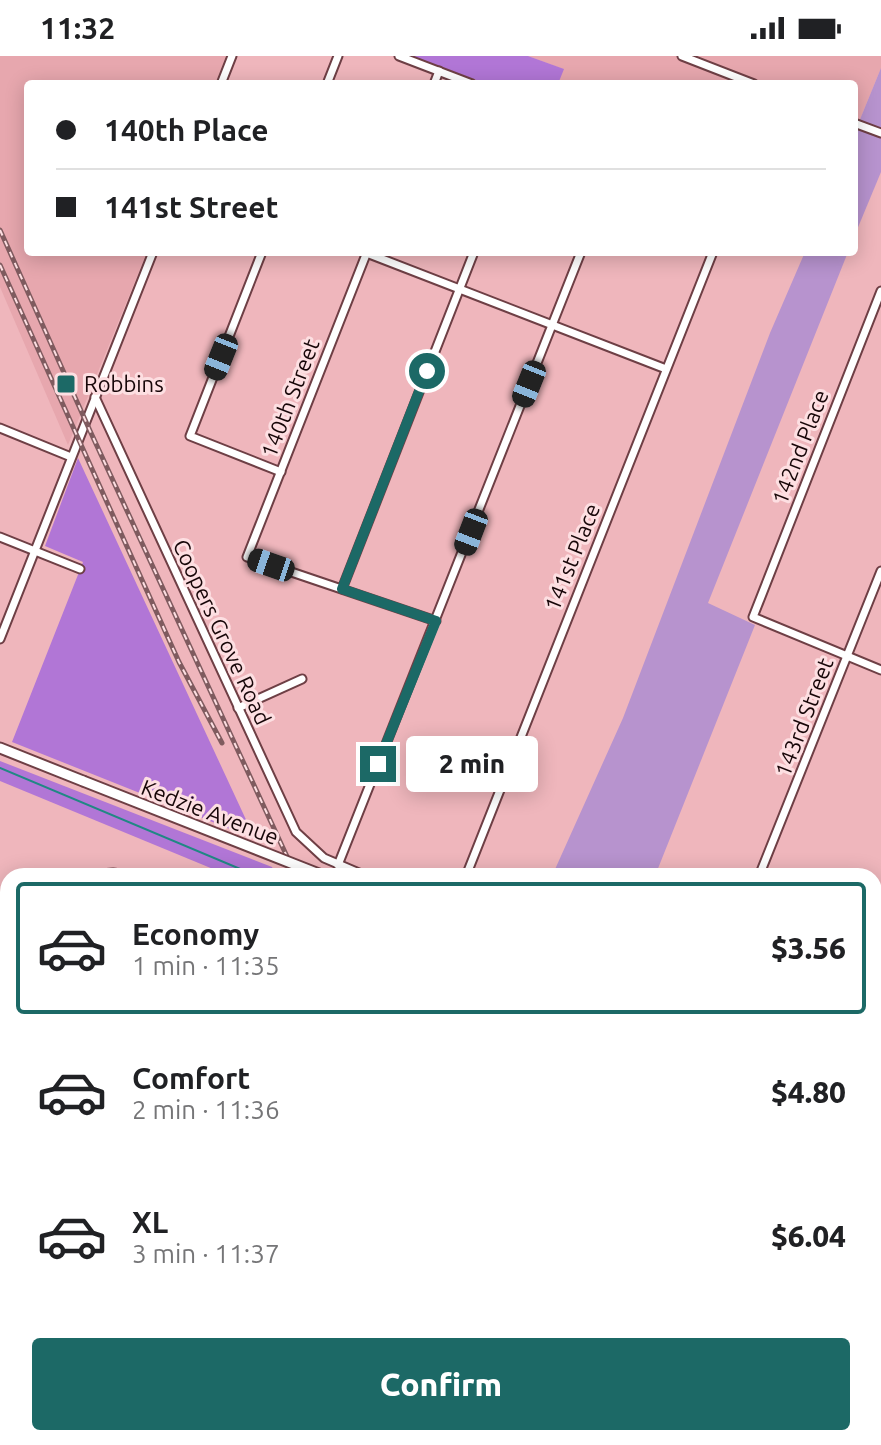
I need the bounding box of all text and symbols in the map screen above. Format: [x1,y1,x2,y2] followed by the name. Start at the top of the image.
[40,11,115,45] text: 11:32
[104,113,269,147] text: 140th Place
[104,190,279,224] text: 141st Street
[201,330,241,384] car
[255,335,324,461] street label: 140th Street
[409,353,445,389] route start
[509,357,549,411] car
[84,371,164,396] place label: Robbins
[55,373,77,395] marker: Robbins
[766,386,833,507] street label: 142nd Place
[539,500,604,614] street label: 141st Place
[451,505,491,559] car
[169,535,276,728] street label: Coopers Grove Road
[244,546,298,584] car
[769,654,838,780] street label: 143rd Street
[406,736,538,792] callout: 2 min
[360,746,396,782] route end
[439,749,505,778] text: 2 min
[138,774,282,849] street label: Kedzie Avenue
[36,912,108,984] icon: car
[132,917,259,951] text: Economy
[771,931,846,965] text: $3.56
[132,951,280,980] text: 1 min · 11:35
[36,1056,108,1128] icon: car
[132,1061,250,1095] text: Comfort
[771,1075,846,1109] text: $4.80
[132,1095,280,1124] text: 2 min · 11:36
[36,1200,108,1272] icon: car
[132,1205,168,1239] text: XL
[771,1219,846,1253] text: $6.04
[132,1239,280,1268] text: 3 min · 11:37
[32,1338,850,1430] button: Confirm

